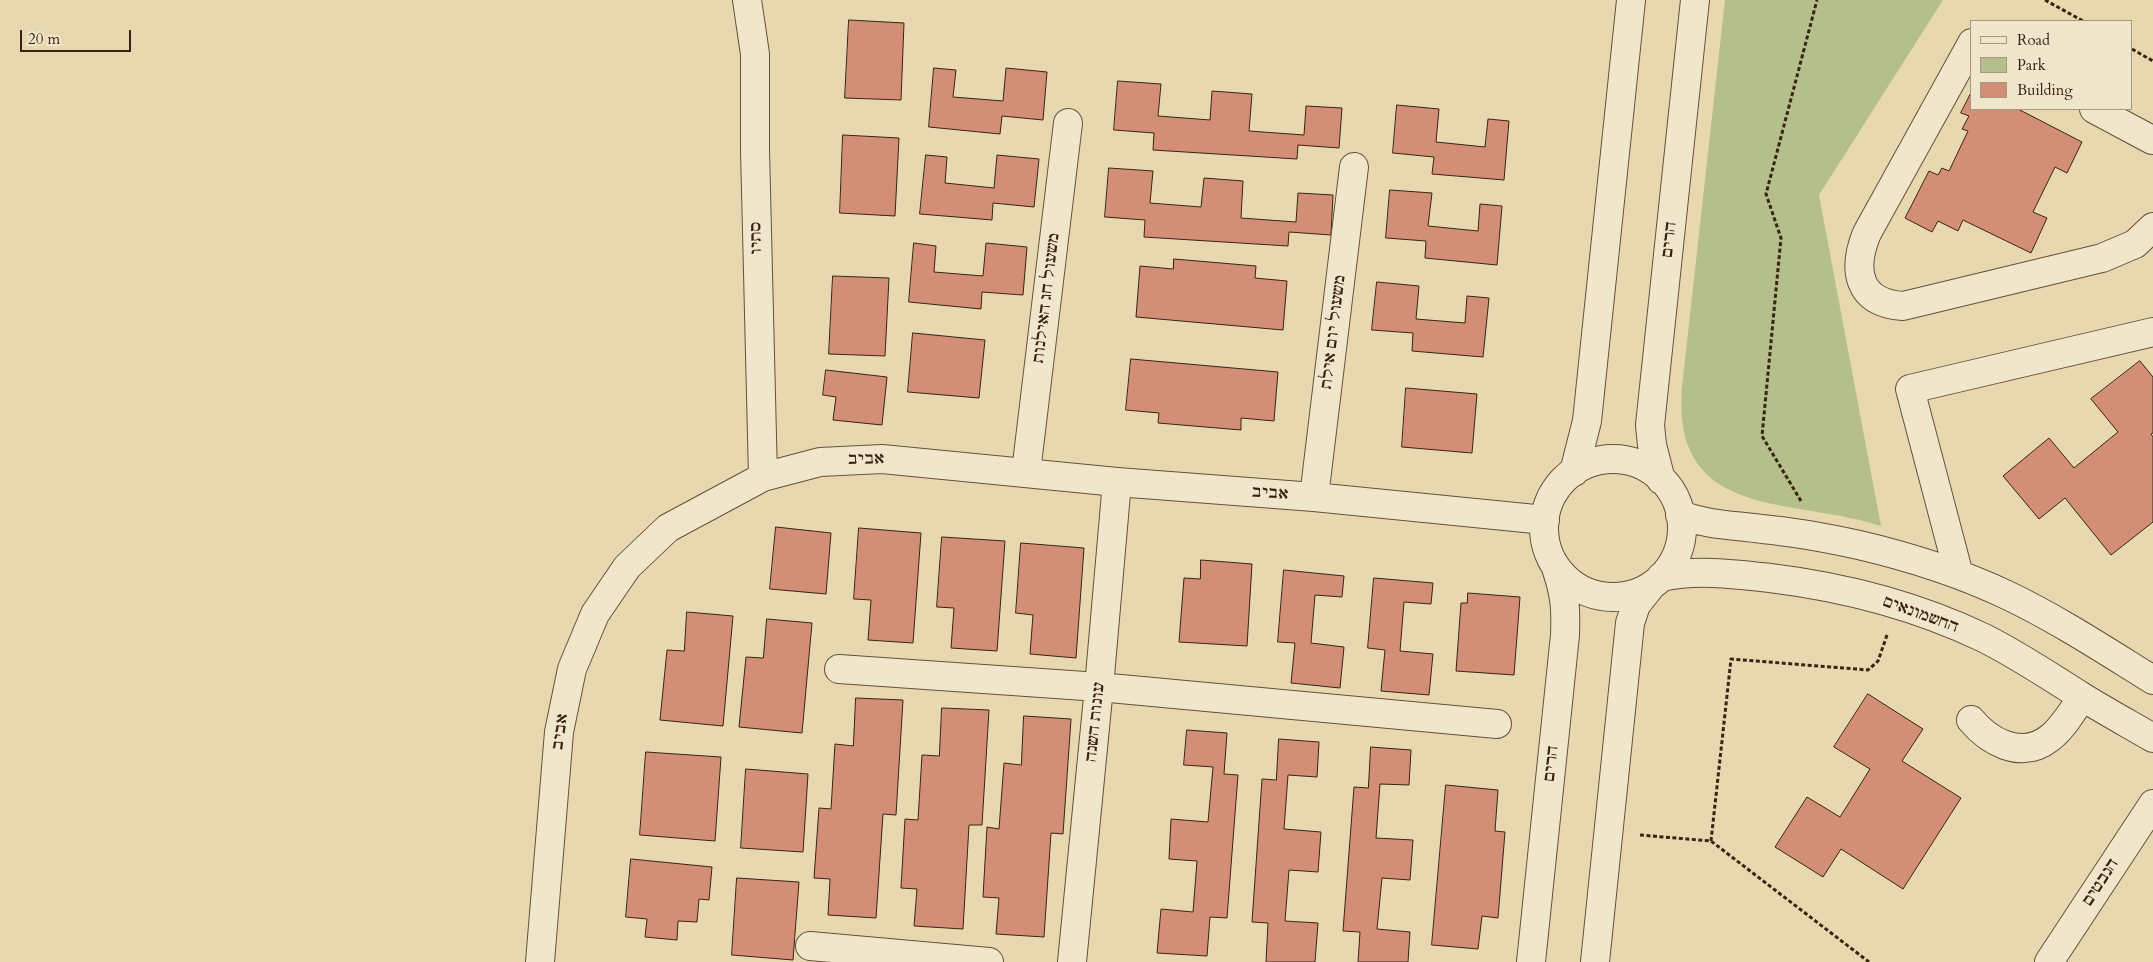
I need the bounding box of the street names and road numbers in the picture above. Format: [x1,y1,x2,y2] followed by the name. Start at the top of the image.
[747,221,767,255] street label: סתיו
[1659,221,1681,259] street label: הרים
[1029,231,1065,365] street label: משעול חג האילנות
[1317,274,1351,390] street label: משעול יום אילת
[847,450,885,470] street label: אביב
[1251,483,1289,505] street label: אביב
[1879,592,1961,638] street label: החשמונאים
[1082,681,1110,763] street label: עונות השנה
[549,712,573,752] street label: אביב
[1541,745,1563,783] street label: הרים
[2078,855,2124,911] street label: הנבטים

